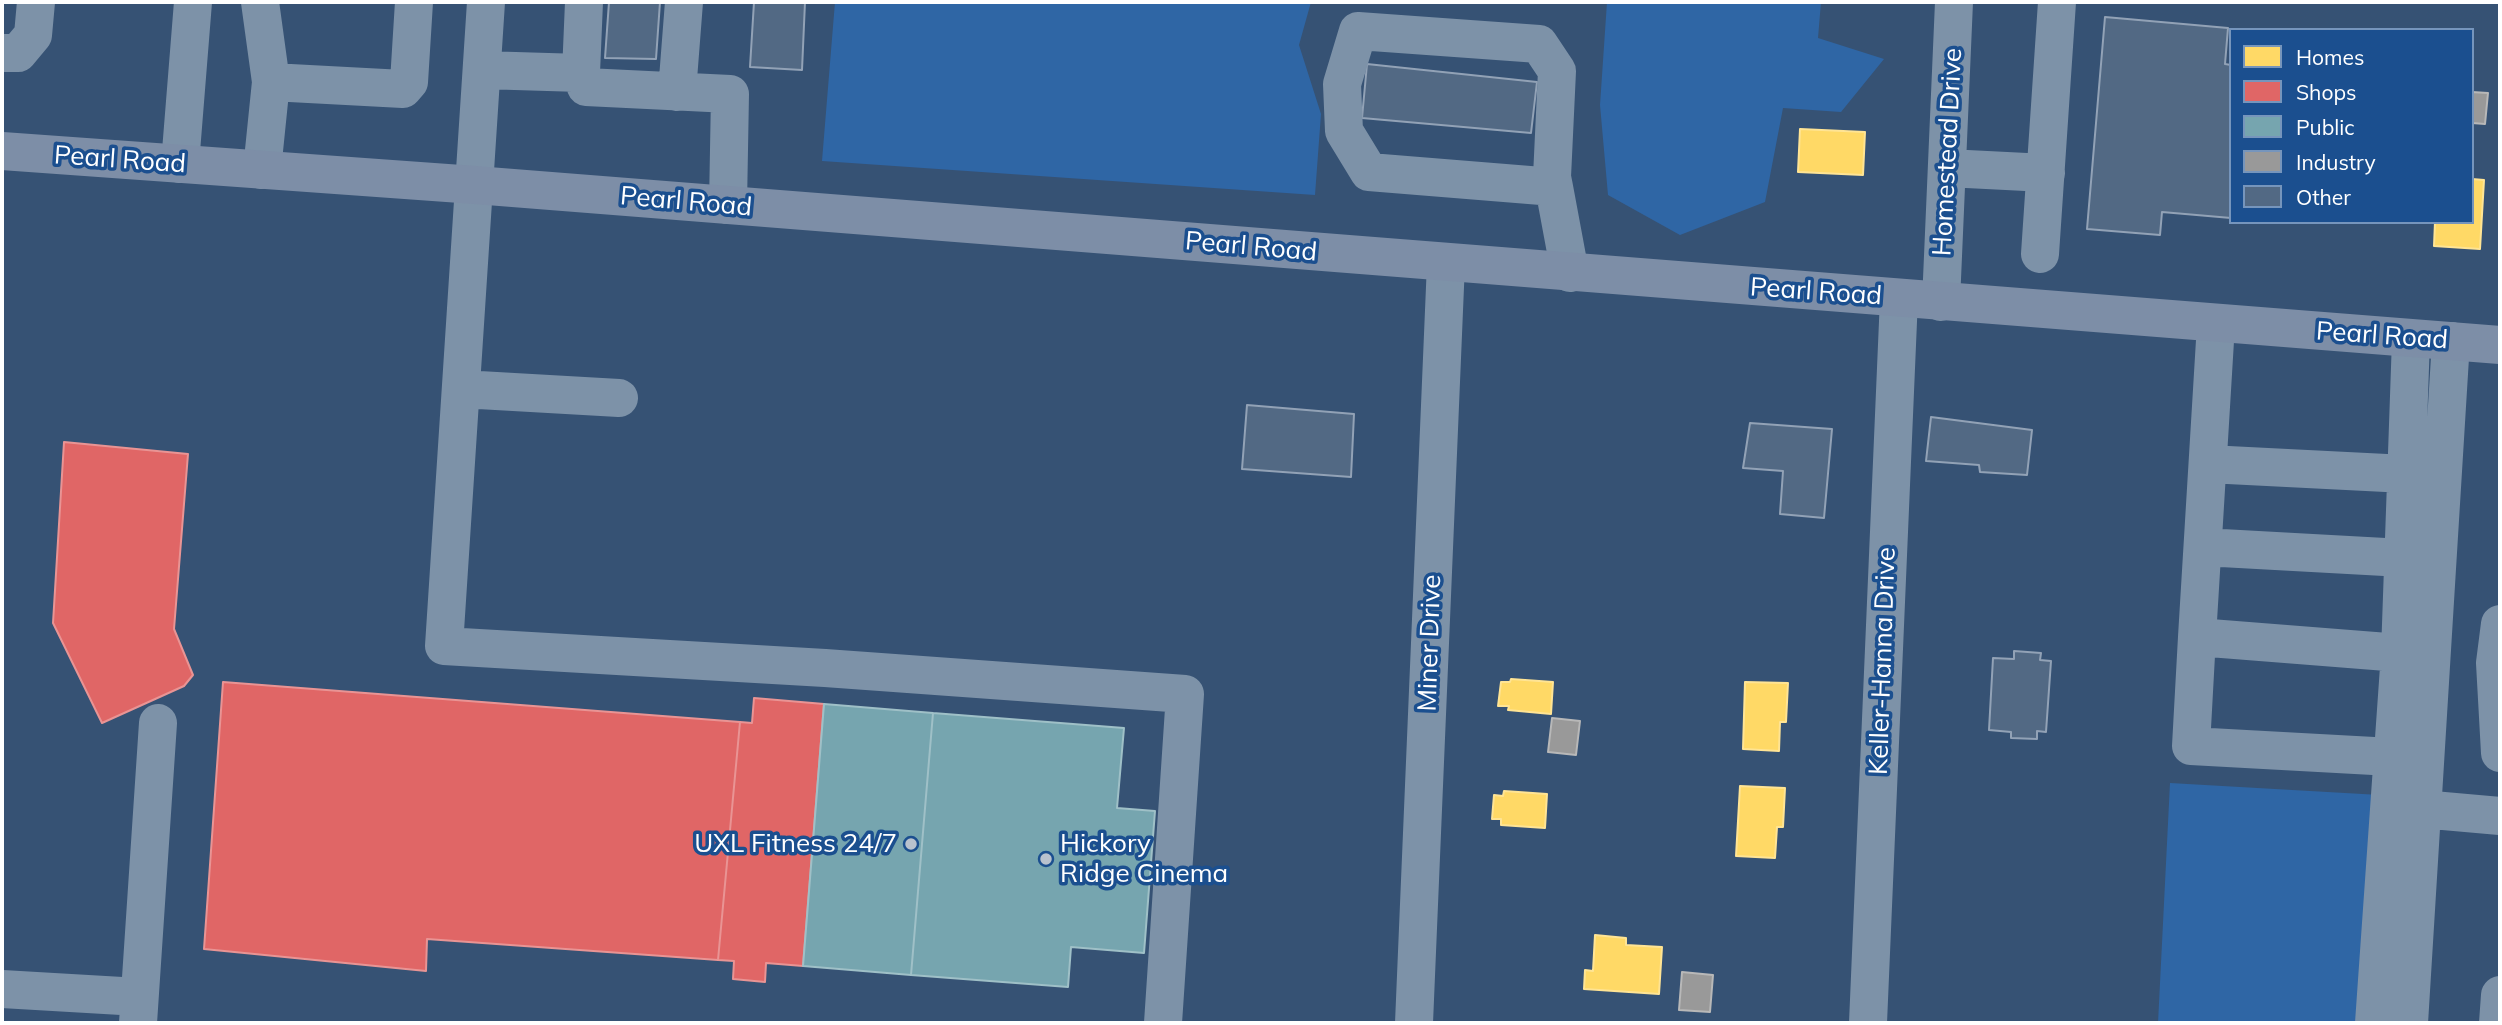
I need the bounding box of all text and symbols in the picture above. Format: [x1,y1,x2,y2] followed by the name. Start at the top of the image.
[2229,28,2474,224] legend
[2296,44,2364,70] text: Homes
[1927,47,1969,257] street label: Homestead Drive
[2296,79,2356,105] text: Shops
[2296,114,2355,140] text: Public
[53,140,187,180] street label: Pearl Road
[2296,149,2376,175] text: Industry
[619,181,753,223] street label: Pearl Road
[2296,184,2351,210] text: Other
[1184,226,1318,268] street label: Pearl Road
[1749,272,1883,312] street label: Pearl Road
[2315,316,2449,356] street label: Pearl Road
[1863,547,1903,775] street label: Keller-Hanna Drive
[1412,574,1448,712] street label: Miner Drive
[694,828,897,860] place label: UXL Fitness 24/7
[1060,828,1228,890] place label: Hickory Ridge Cinema
[903,836,919,852] marker: UXL Fitness 24/7
[1038,851,1054,867] marker: Hickory Ridge Cinema

